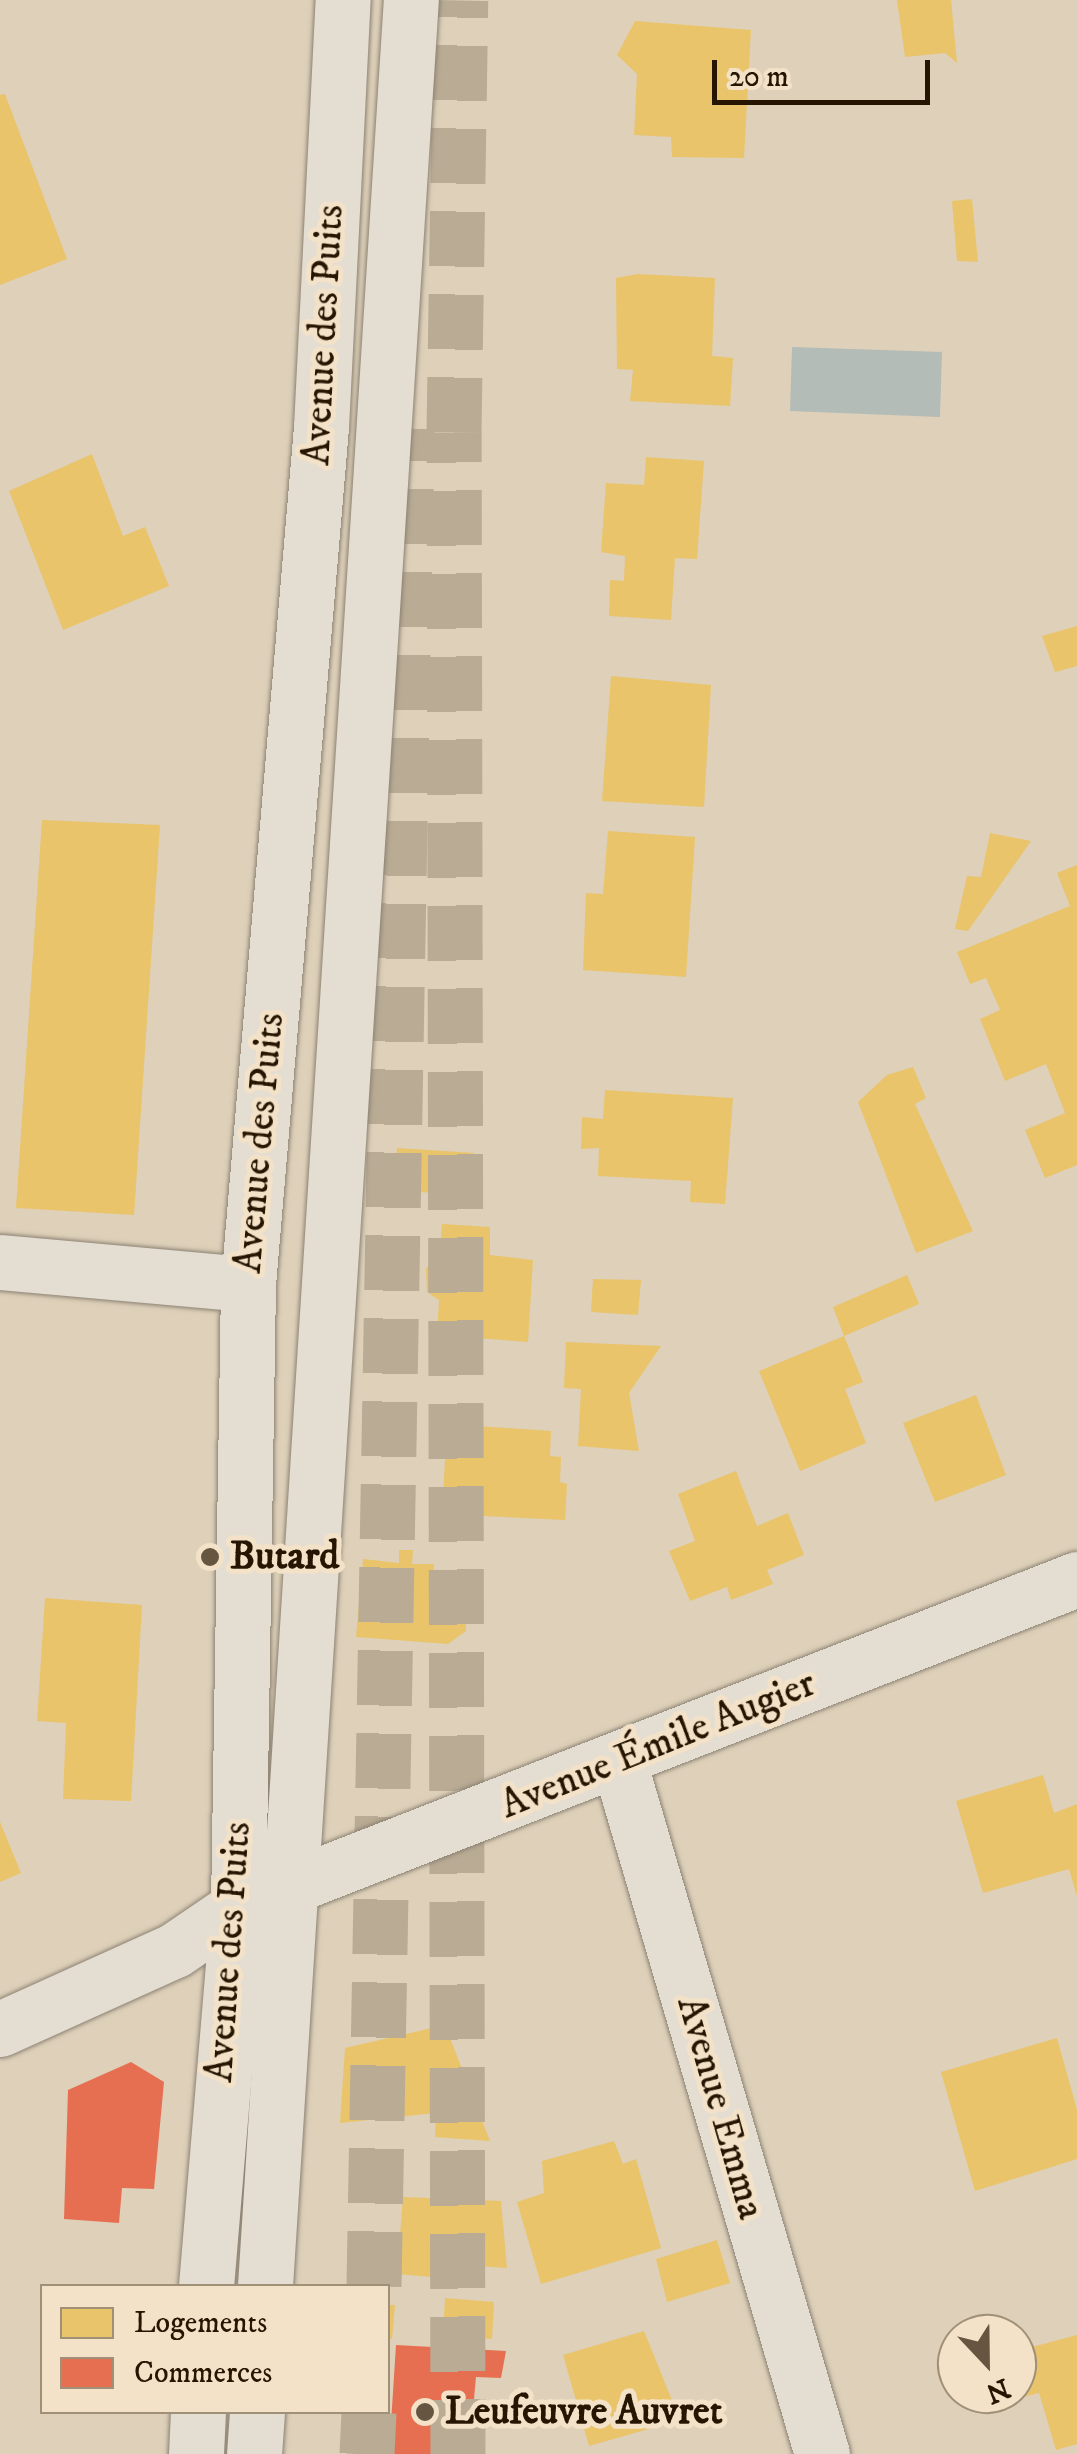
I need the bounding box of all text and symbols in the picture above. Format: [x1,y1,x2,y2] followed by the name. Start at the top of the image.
[717,40,934,102] scale bar
[729,59,789,96] text: 20 m
[293,203,355,467] street label: Avenue des Puits
[225,1011,295,1275] street label: Avenue des Puits
[230,1533,339,1581] place label: Butard
[199,1546,221,1568] marker: Butard
[493,1660,823,1830] street label: Avenue Émile Augier
[196,1820,262,2084] street label: Avenue des Puits
[665,1991,775,2225] street label: Avenue Emma
[40,2284,390,2414] legend
[134,2305,267,2342] text: Logements
[937,2314,1037,2414] north arrow
[134,2355,272,2392] text: Commerces
[980,2370,1015,2411] text: N
[445,2388,722,2436] place label: Leufeuvre Auvret
[414,2401,436,2423] marker: Leufeuvre Auvret

